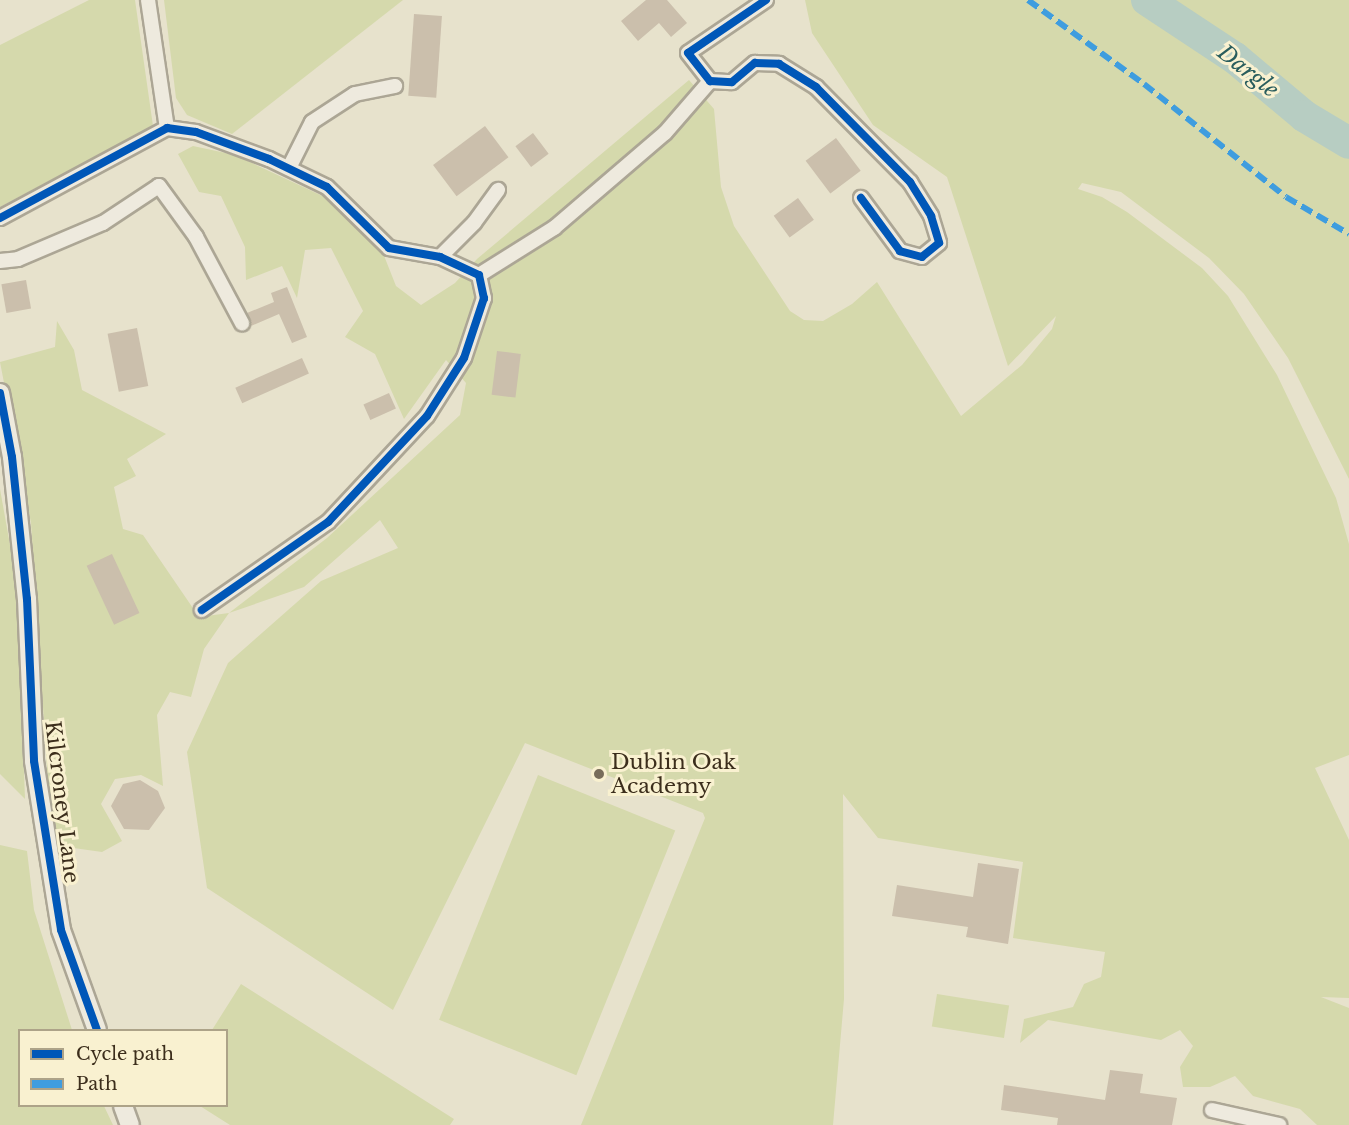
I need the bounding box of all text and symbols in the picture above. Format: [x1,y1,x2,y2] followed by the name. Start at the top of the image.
[1212,39,1284,103] water label: Dargle
[39,719,85,885] street label: Kilcroney Lane
[611,749,736,799] place label: Dublin Oak Academy
[592,767,606,781] marker: Dublin Oak Academy
[18,1029,228,1107] legend
[76,1043,174,1065] text: Cycle path
[76,1073,117,1095] text: Path

